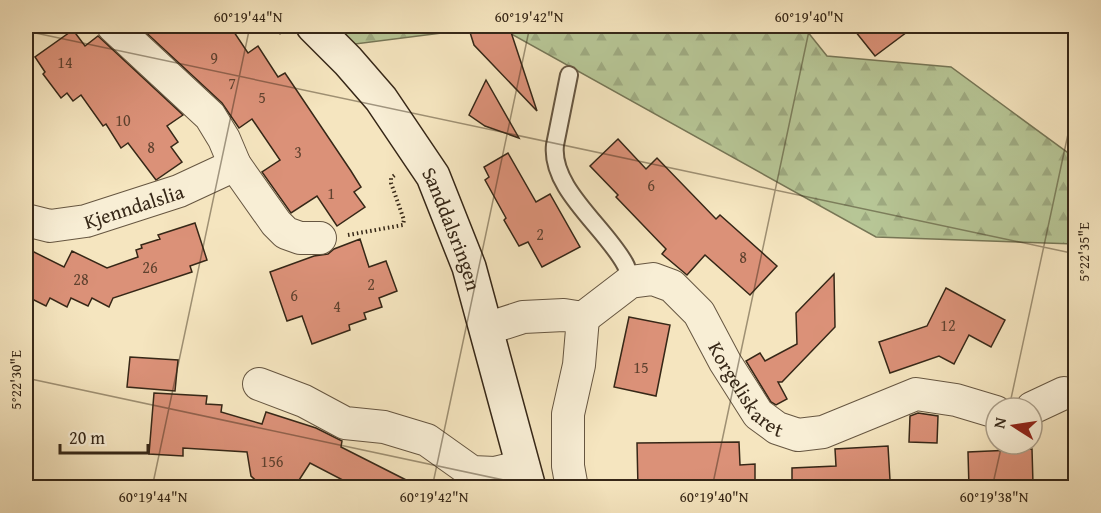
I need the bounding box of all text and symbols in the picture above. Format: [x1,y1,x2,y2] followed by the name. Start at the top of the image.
[214,6,283,27] text: 60°19'44"N
[495,6,564,27] text: 60°19'42"N
[775,6,844,27] text: 60°19'40"N
[210,46,218,70] house number: 9
[57,50,73,74] house number: 14
[228,71,236,95] house number: 7
[258,85,266,109] house number: 5
[115,108,131,132] house number: 10
[147,135,155,159] house number: 8
[294,140,302,164] house number: 3
[416,160,489,294] street label: Sanddalsringen
[647,173,655,197] house number: 6
[80,176,188,235] street label: Kjenndalslia
[327,181,335,205] house number: 1
[536,222,544,246] house number: 2
[1073,222,1094,282] text: 5°22'35"E
[739,245,747,269] house number: 8
[142,255,158,279] house number: 26
[73,267,89,291] house number: 28
[367,272,375,296] house number: 2
[290,283,298,307] house number: 6
[333,294,341,318] house number: 4
[940,313,956,337] house number: 12
[702,336,787,444] street label: Korgeliskaret
[5,350,26,410] text: 5°22'30"E
[633,355,649,379] house number: 15
[984,396,1044,456] north arrow
[986,415,1012,431] text: N
[60,417,148,455] scale bar
[69,424,105,451] text: 20 m
[260,449,284,473] house number: 156
[119,486,188,507] text: 60°19'44"N
[400,486,469,507] text: 60°19'42"N
[680,486,749,507] text: 60°19'40"N
[960,486,1029,507] text: 60°19'38"N

